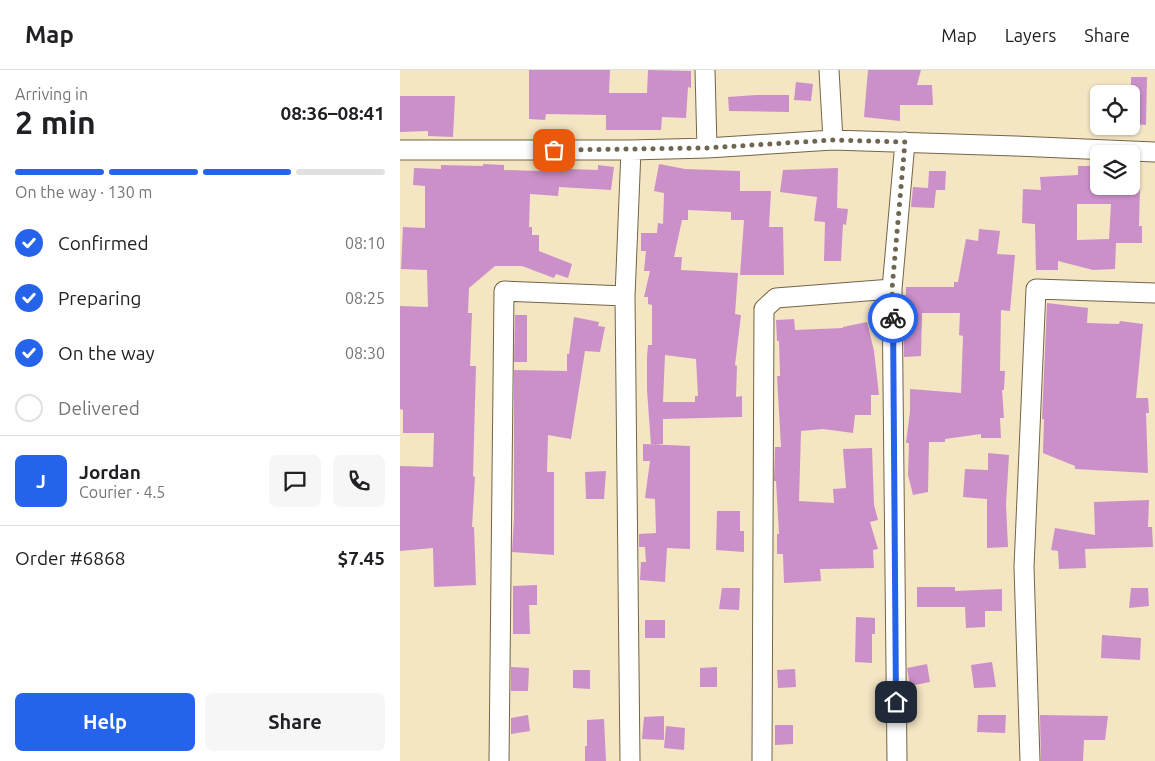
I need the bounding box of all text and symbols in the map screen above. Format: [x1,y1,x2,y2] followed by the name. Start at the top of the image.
[25,21,74,48] text: Map
[941,25,977,45] text: Map
[1005,25,1056,45] text: Layers
[1084,25,1130,45] text: Share
[15,85,88,103] text: Arriving in
[1090,85,1140,195] map controls
[1090,85,1140,135] button: locate
[280,102,385,124] text: 08:36–08:41
[15,104,96,140] text: 2 min
[533,129,575,171] pin
[540,136,568,164] icon: bag
[1090,145,1140,195] button: layers
[15,183,152,201] text: On the way · 130 m
[15,229,43,257] icon: check
[58,232,149,254] text: Confirmed
[345,234,385,252] text: 08:10
[15,284,43,312] icon: check
[58,287,142,309] text: Preparing
[345,289,385,307] text: 08:25
[868,293,918,343] courier
[879,304,907,332] icon: bike
[15,339,43,367] icon: check
[58,342,155,364] text: On the way
[345,344,385,362] text: 08:30
[58,397,140,419] text: Delivered
[269,455,321,507] button: chat
[333,455,385,507] button: phone
[79,461,141,483] text: Jordan
[36,470,46,492] text: J
[79,483,165,501] text: Courier · 4.5
[15,547,125,569] text: Order #6868
[337,547,385,569] text: $7.45
[875,681,917,723] pin
[882,688,910,716] icon: home
[15,693,195,751] button: Help
[205,693,385,751] button: Share

